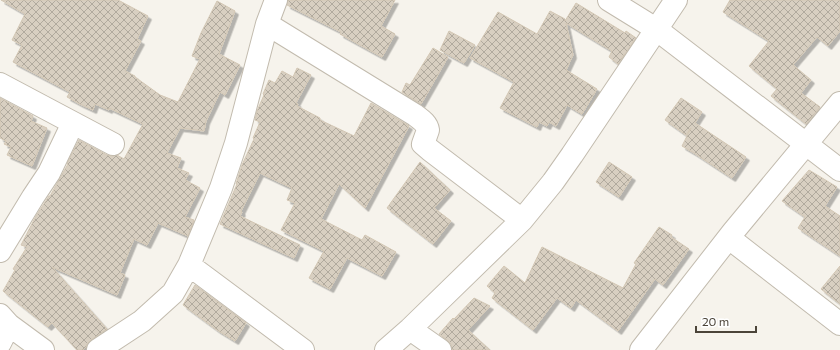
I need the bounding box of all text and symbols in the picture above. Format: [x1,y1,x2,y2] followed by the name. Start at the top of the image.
[696,308,756,334] scale bar
[702,314,729,328] text: 20 m

